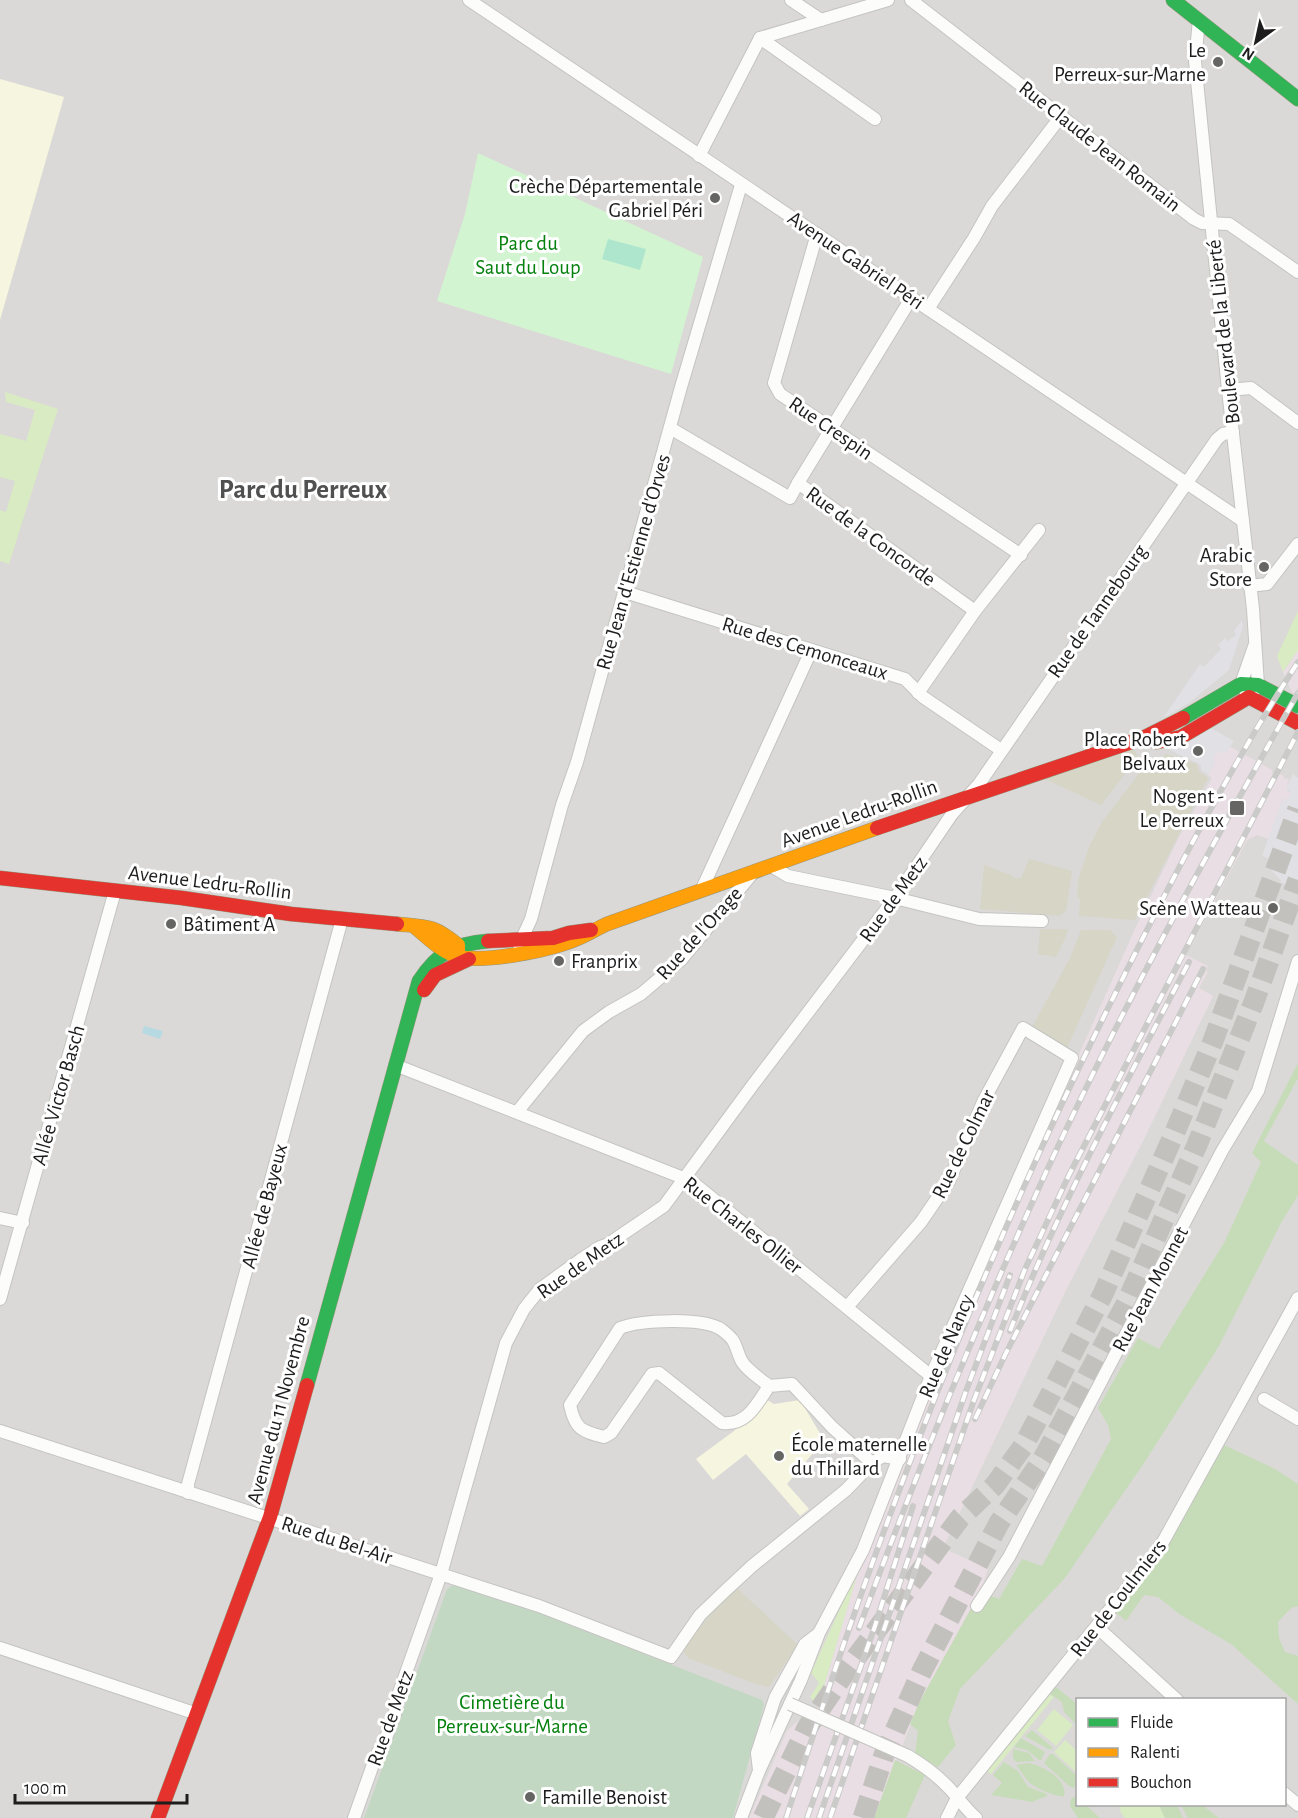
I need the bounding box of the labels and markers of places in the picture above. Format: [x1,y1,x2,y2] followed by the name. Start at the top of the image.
[1054,40,1206,85] place label: Le Perreux-sur-Marne
[1211,55,1225,69] marker: Le Perreux-sur-Marne
[509,176,703,221] place label: Crèche Départementale Gabriel Péri
[708,191,722,205] marker: Crèche Départementale Gabriel Péri
[1200,545,1252,590] place label: Arabic Store
[1257,560,1271,574] marker: Arabic Store
[1084,729,1186,774] place label: Place Robert Belvaux
[1191,744,1205,758] marker: Place Robert Belvaux
[1140,786,1224,831] place label: Nogent - Le Perreux
[1228,799,1246,817] marker: Nogent - Le Perreux
[1139,898,1261,919] place label: Scène Watteau
[1266,901,1280,915] marker: Scène Watteau
[183,914,275,935] place label: Bâtiment A
[164,917,178,931] marker: Bâtiment A
[571,951,638,972] place label: Franprix
[552,954,566,968] marker: Franprix
[791,1432,927,1479] place label: École maternelle du Thillard
[772,1449,786,1463] marker: École maternelle du Thillard
[542,1787,667,1808] place label: Famille Benoist
[523,1790,537,1804] marker: Famille Benoist

